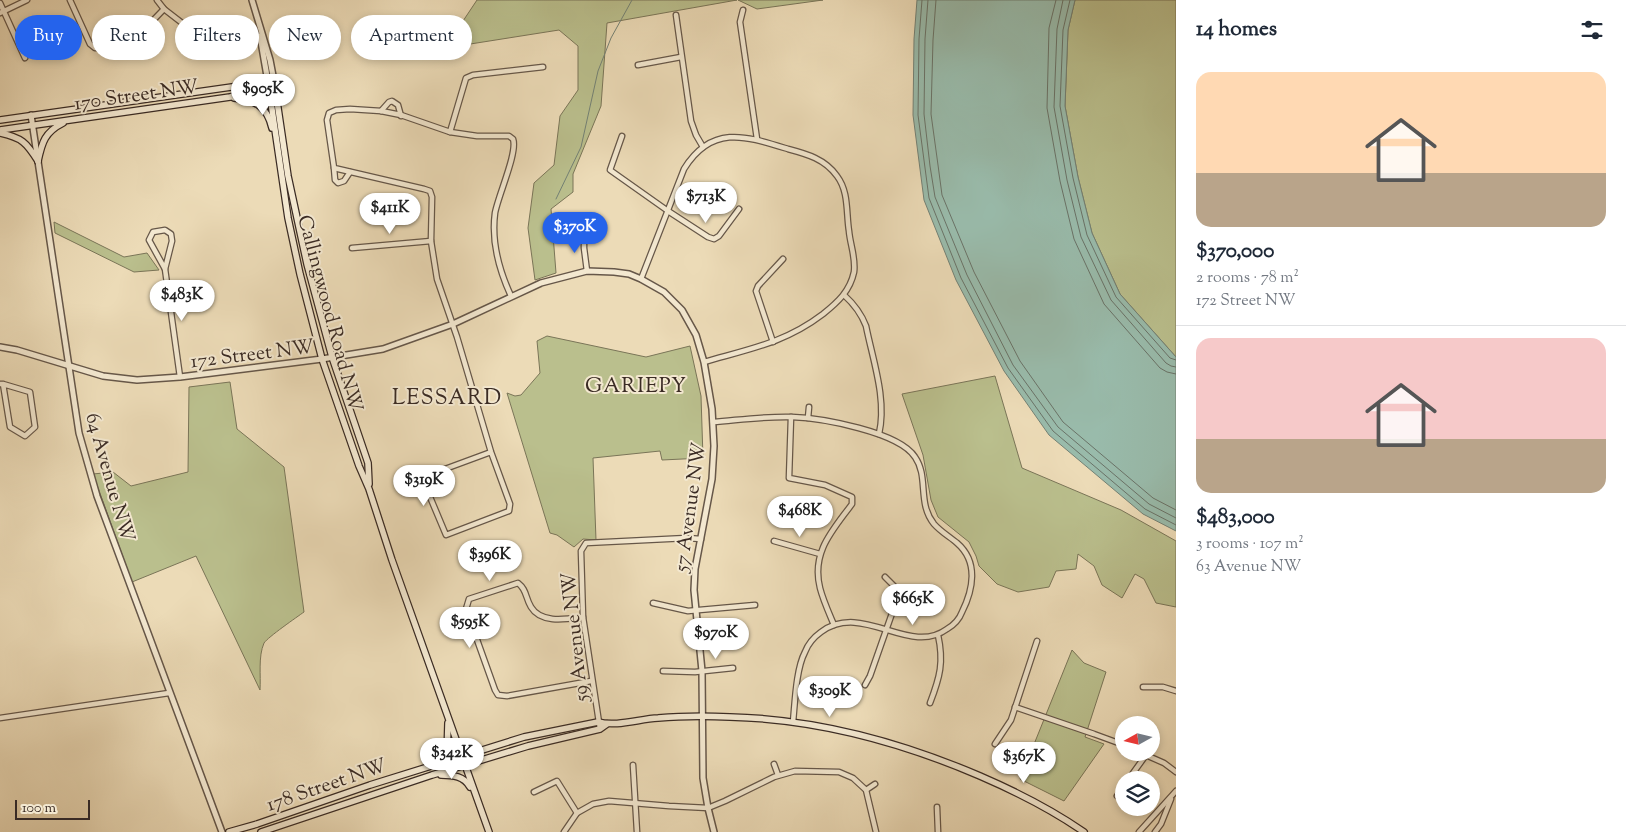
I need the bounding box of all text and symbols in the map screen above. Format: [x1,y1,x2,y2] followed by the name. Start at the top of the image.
[15,15,82,60] chip: Buy
[92,15,165,60] chip: Rent
[175,15,259,60] chip: Filters
[269,15,341,60] chip: New
[351,15,472,60] chip: Apartment
[1196,15,1277,45] text: 14 homes
[1578,16,1606,44] icon: filters
[72,73,200,120] street label: 170 Street NW
[228,74,298,116] pin: $905K
[242,78,284,101] text: $905K
[1356,105,1446,195] icon: home
[671,182,741,224] pin: $713K
[686,186,726,209] text: $713K
[355,192,425,235] pin: $411K
[370,197,410,220] text: $411K
[288,212,369,415] street label: Callingwood Road NW
[540,212,610,254] pin: $370K
[554,216,596,239] text: $370K
[1196,237,1274,267] text: $370,000
[1196,267,1299,290] text: 2 rooms · 78 m²
[147,280,217,322] pin: $483K
[161,284,203,307] text: $483K
[1196,290,1295,313] text: 172 Street NW
[189,334,316,377] street label: 172 Street NW
[1356,370,1446,460] icon: home
[585,372,687,402] district label: GARIEPY
[392,383,502,415] district label: LESSARD
[76,410,141,546] street label: 64 Avenue NW
[668,441,715,575] street label: 57 Avenue NW
[389,464,459,507] pin: $319K
[404,469,444,492] text: $319K
[765,496,835,538] pin: $468K
[778,500,822,523] text: $468K
[1196,503,1275,533] text: $483,000
[1196,533,1304,556] text: 3 rooms · 107 m²
[455,540,525,582] pin: $396K
[469,544,511,567] text: $396K
[1196,556,1301,579] text: 63 Avenue NW
[555,571,598,704] street label: 59 Avenue NW
[878,584,948,626] pin: $665K
[892,588,934,611] text: $665K
[435,606,505,649] pin: $595K
[451,611,490,634] text: $595K
[681,618,751,660] pin: $970K
[694,622,738,645] text: $970K
[795,676,865,718] pin: $309K
[809,680,851,703] text: $309K
[1115,716,1160,761] north arrow
[1115,716,1160,816] map controls
[417,738,487,780] pin: $342K
[431,742,473,765] text: $342K
[989,742,1059,784] pin: $367K
[1003,746,1045,769] text: $367K
[263,752,391,820] street label: 178 Street NW
[1115,771,1160,816] button: layers
[15,797,90,820] scale bar
[22,799,56,819] text: 100 m

